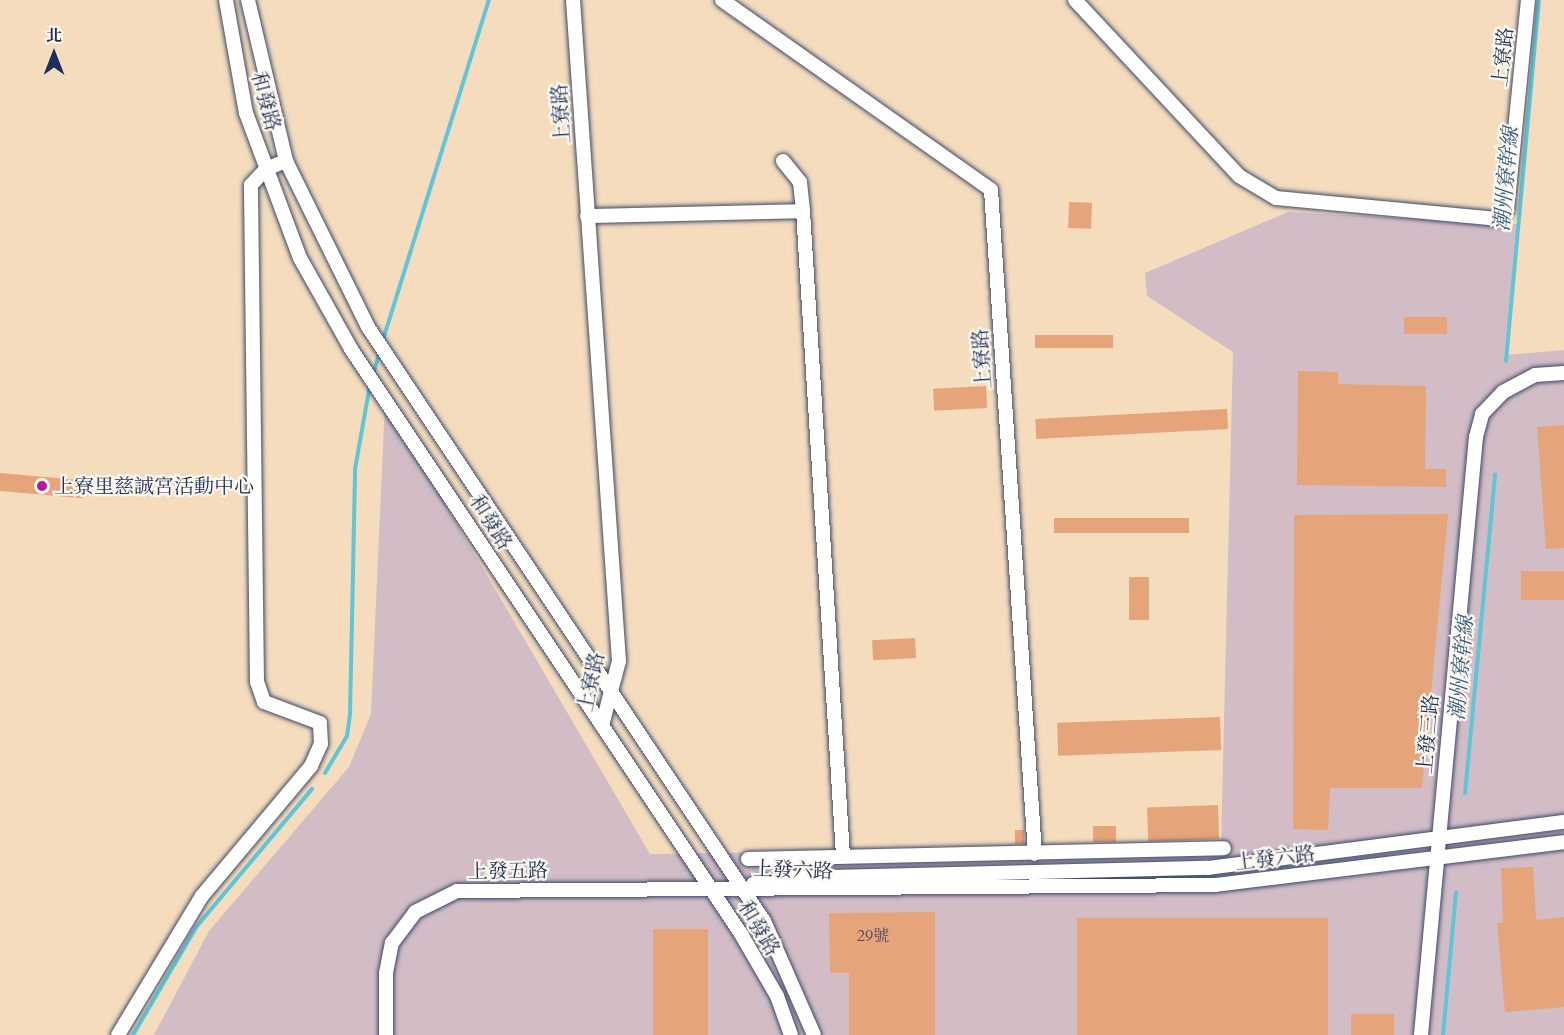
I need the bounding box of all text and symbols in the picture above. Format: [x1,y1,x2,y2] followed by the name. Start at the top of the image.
[24,24,84,84] north arrow
[46,25,62,47] text: 北
[1488,26,1518,88] street label: 上寮路
[247,69,285,133] street label: 和發路
[547,83,575,145] street label: 上寮路
[1490,126,1524,232] water label: 潮州寮幹線
[968,328,996,390] street label: 上寮路
[54,474,254,498] place label: 上寮里慈誠宮活動中心
[35,479,49,493] marker: 上寮里慈誠宮活動中心
[465,490,517,554] street label: 和發路
[1445,615,1479,721] water label: 潮州寮幹線
[573,650,609,714] street label: 上寮路
[1413,693,1443,775] street label: 上發三路
[1234,841,1316,875] street label: 上發六路
[753,857,833,883] street label: 上發六路
[468,858,548,884] street label: 上發五路
[733,896,785,960] street label: 和發路
[857,926,889,946] house number: 29號

